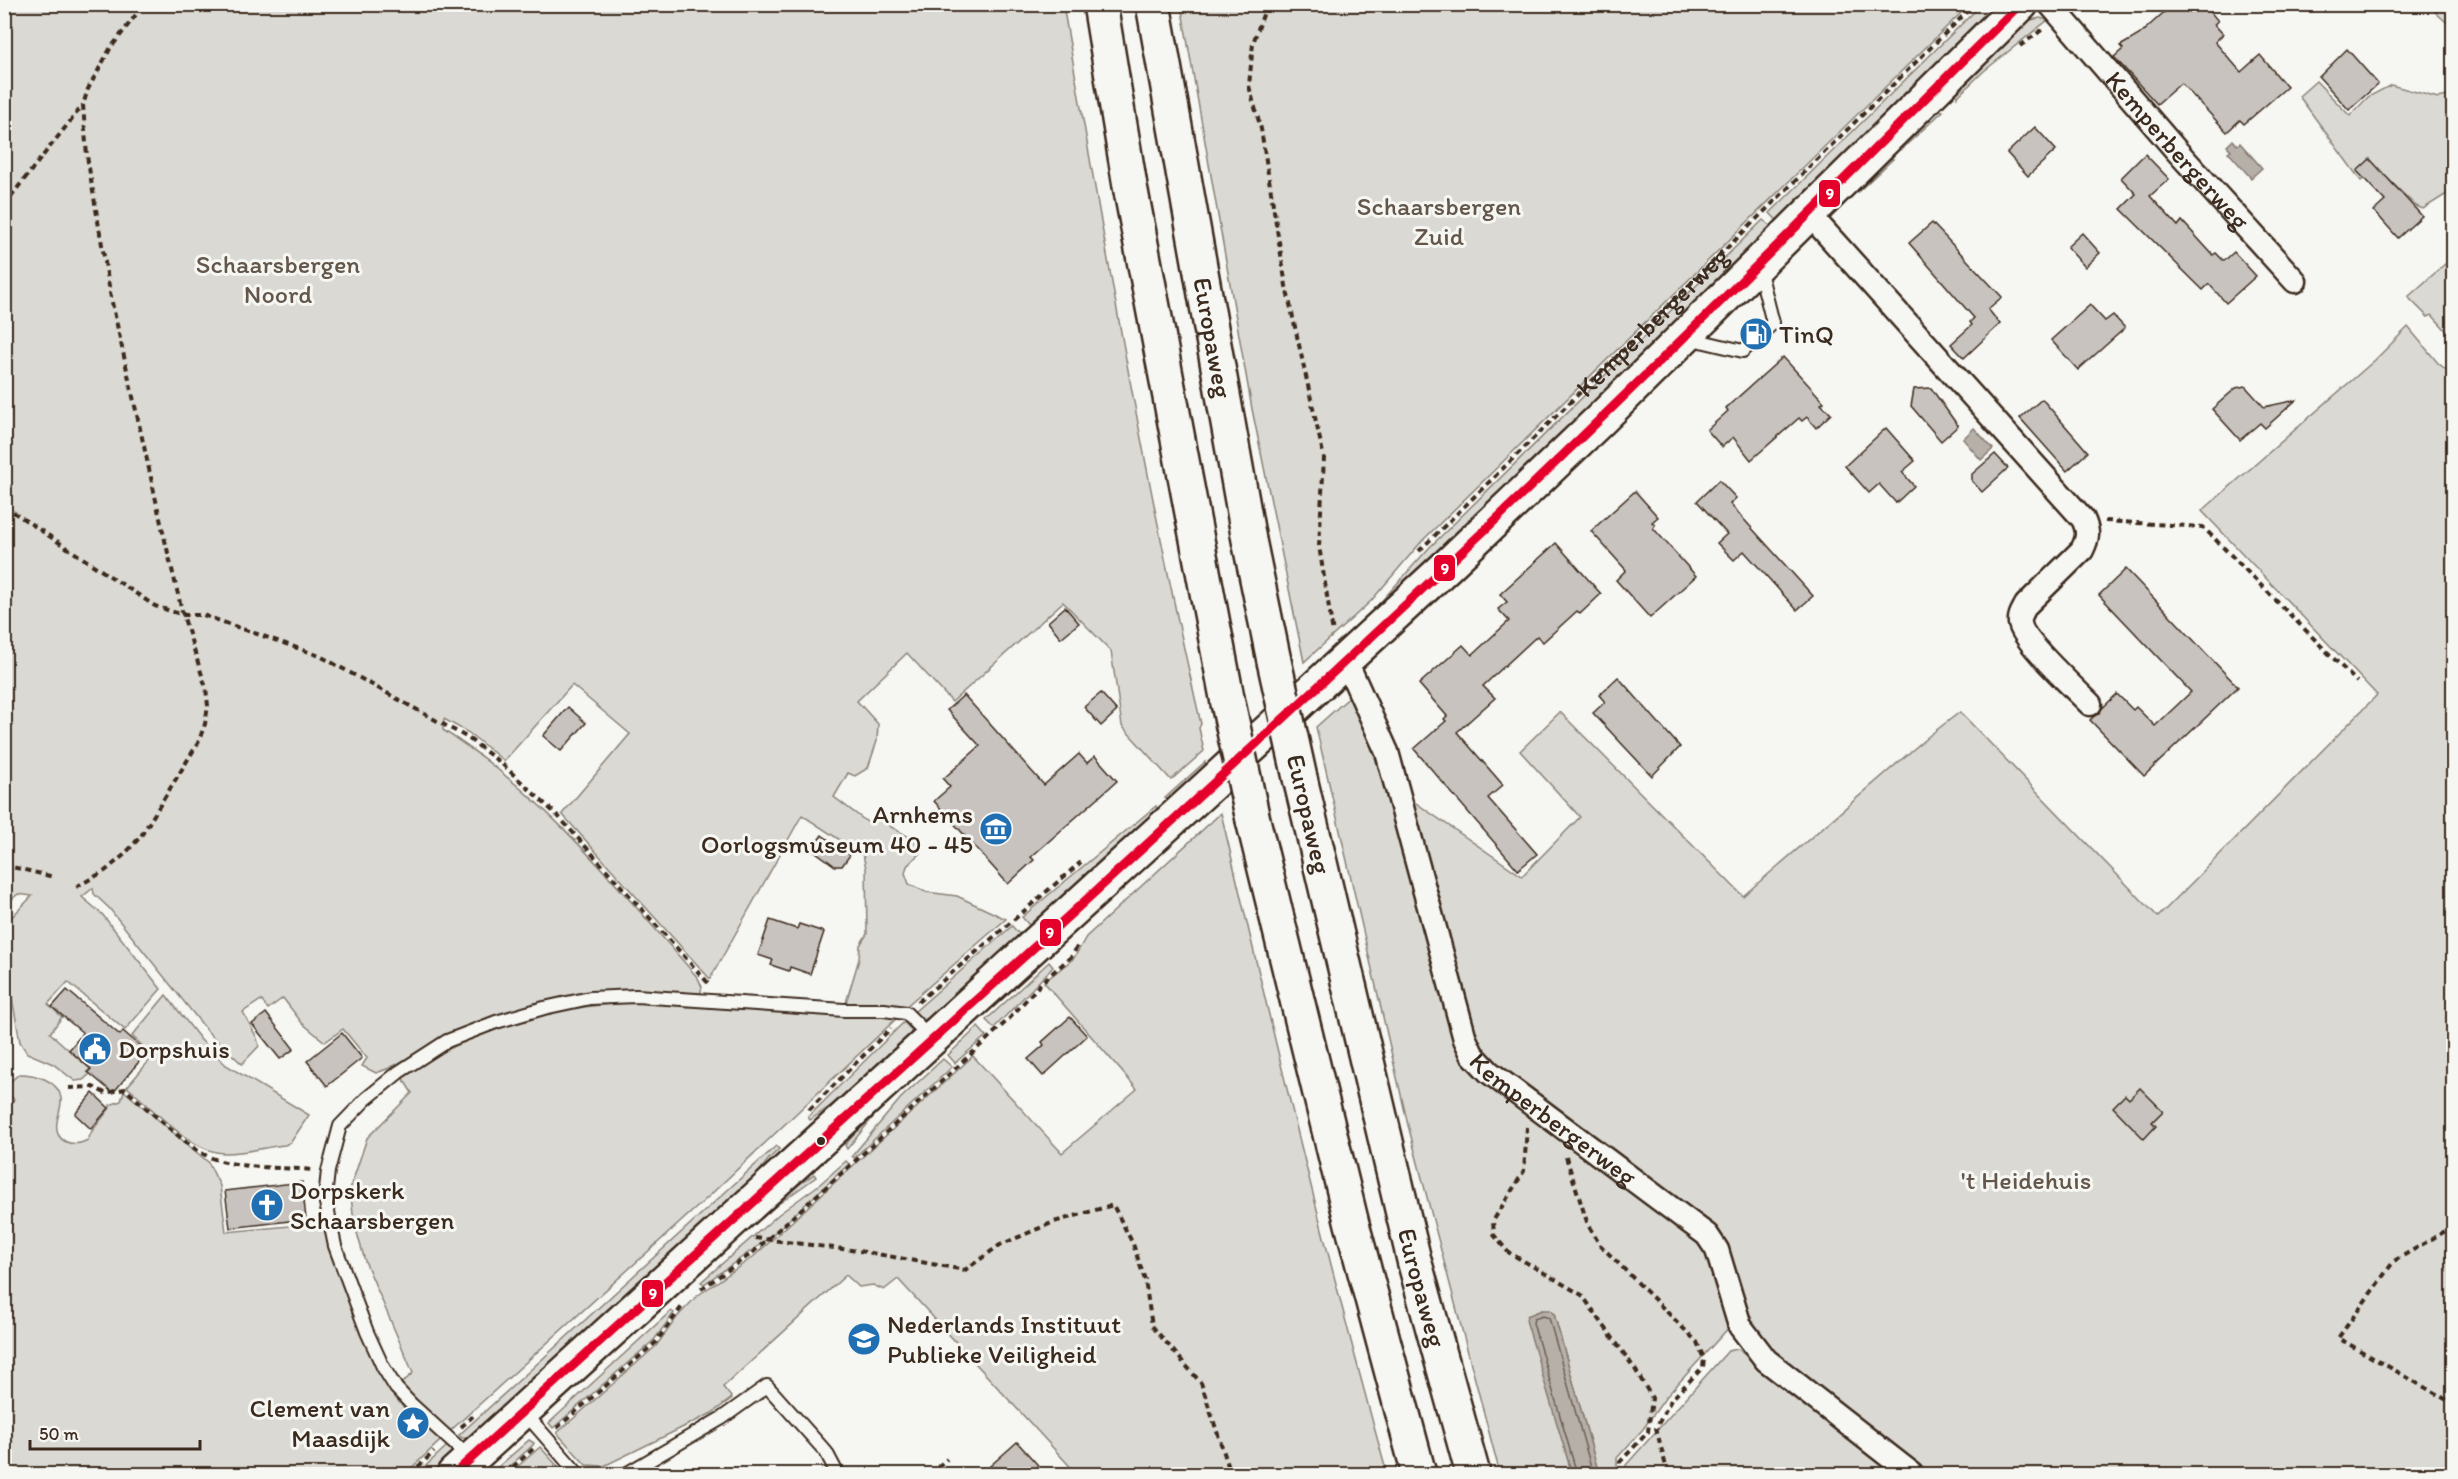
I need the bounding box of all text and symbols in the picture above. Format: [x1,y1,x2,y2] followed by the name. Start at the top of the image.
[2099,64,2257,237] street label: Kemperbergerweg
[1818,179,1841,208] line badge: 9
[1826,184,1834,203] text: 9
[1357,190,1521,252] park label: Schaarsbergen Zuid
[1569,239,1736,404] street label: Kemperbergerweg
[196,248,360,310] park label: Schaarsbergen Noord
[1186,275,1239,401] street label: Europaweg
[1738,316,1774,352] fuel station icon: TinQ
[1779,318,1834,350] place label: TinQ
[1433,554,1456,582] line badge: 9
[1441,559,1449,578] text: 9
[1280,751,1338,878] street label: Europaweg
[701,798,973,860] place label: Arnhems Oorlogsmuseum 40 - 45
[978,811,1014,847] museum icon: Arnhems Oorlogsmuseum 40 - 45
[1039,918,1062,947] line badge: 9
[1046,923,1054,942] text: 9
[77,1031,113,1067] public building icon: Dorpshuis
[118,1033,230,1065] place label: Dorpshuis
[1463,1045,1644,1193] street label: Kemperbergerweg
[815,1135,827,1147] unlabelled marker
[1961,1164,2091,1196] park label: 't Heidehuis
[290,1174,454,1236] place label: Dorpskerk Schaarsbergen
[249,1187,285,1223] church icon: Dorpskerk Schaarsbergen
[1391,1225,1453,1351] street label: Europaweg
[641,1279,664,1308] line badge: 9
[649,1284,657,1303] text: 9
[887,1308,1121,1370] place label: Nederlands Instituut Publieke Veiligheid
[846,1321,882,1357] school or university icon: Nederlands Instituut Publieke Veiligheid
[250,1392,391,1454] place label: Clement van Maasdijk
[395,1405,431,1441] place icon: Clement van Maasdijk
[30,1413,200,1451] scale bar
[39,1423,79,1445] text: 50 m

